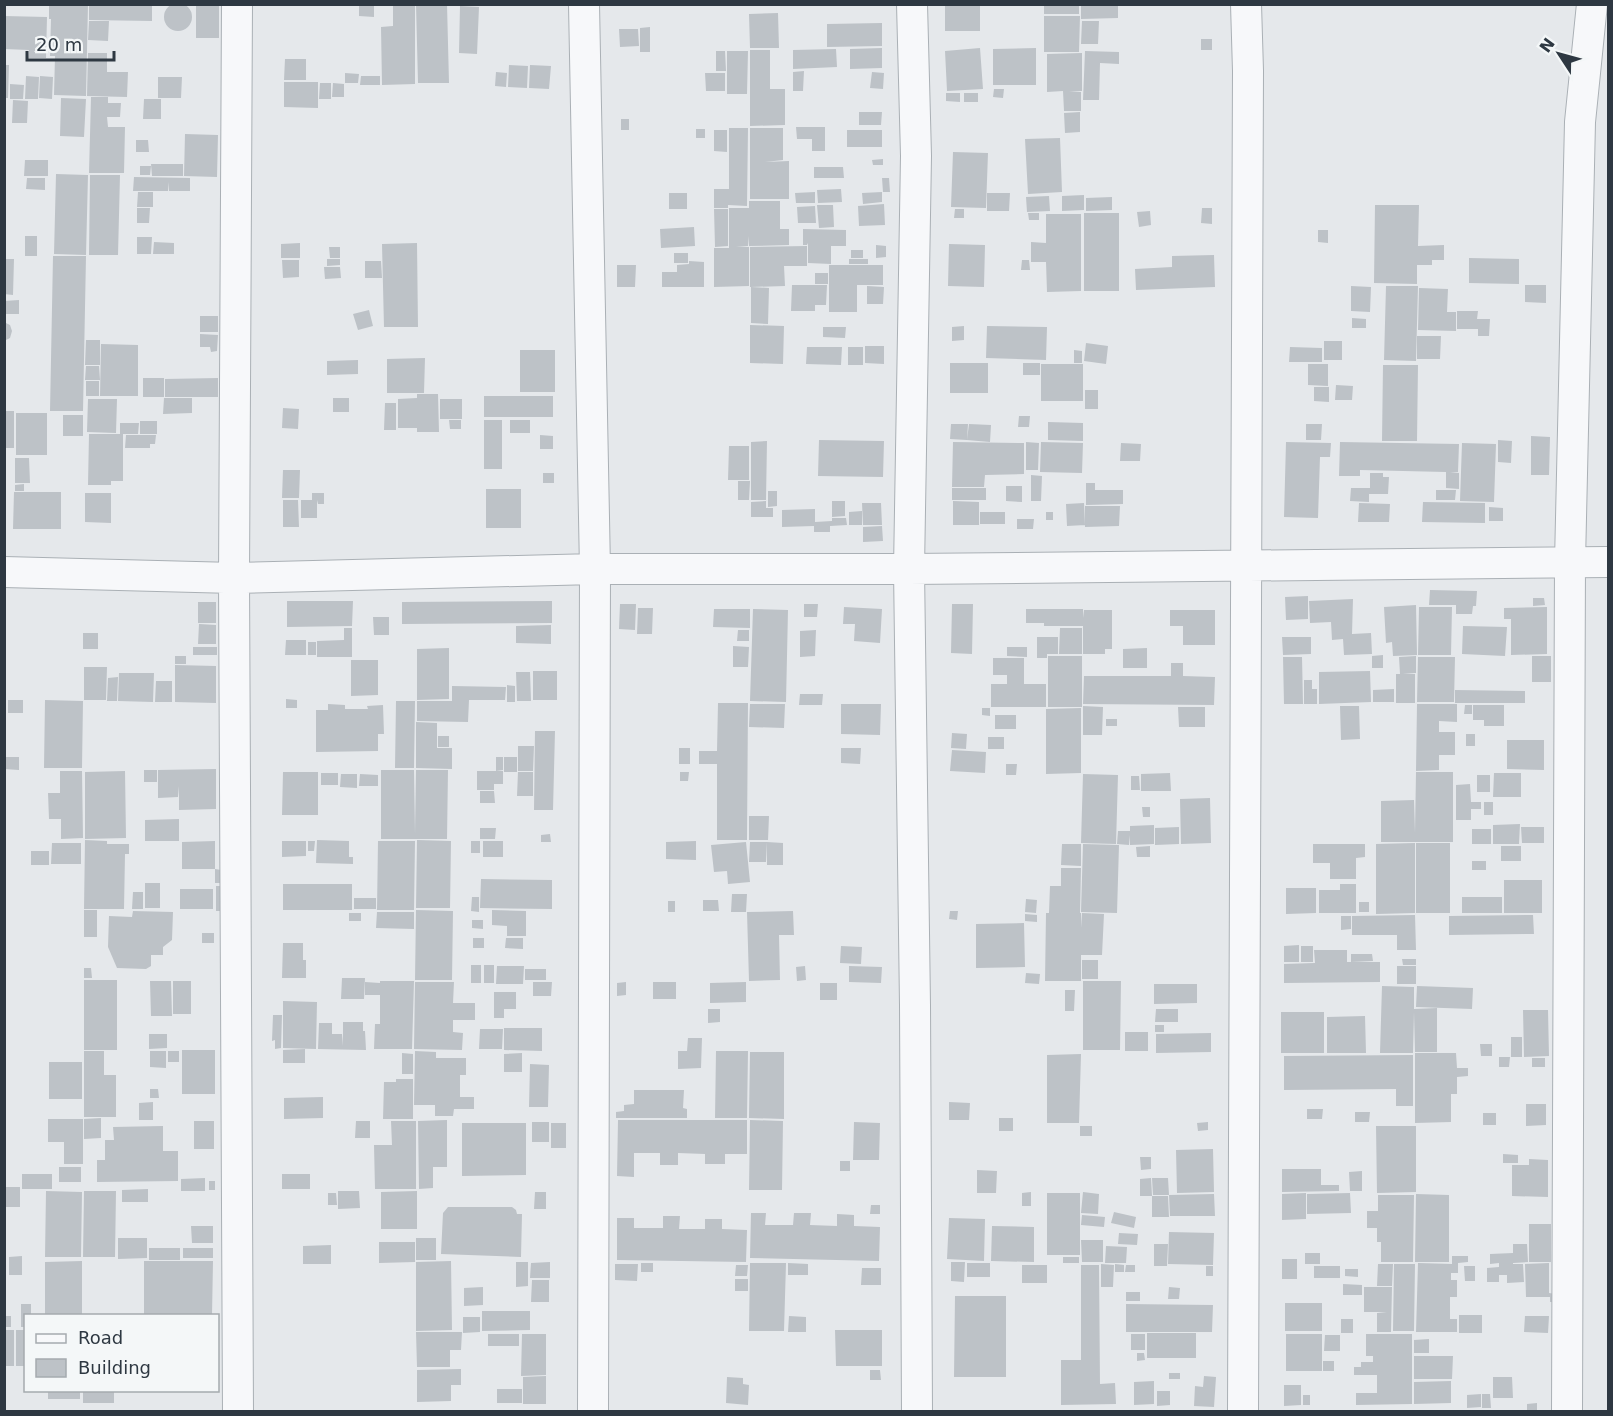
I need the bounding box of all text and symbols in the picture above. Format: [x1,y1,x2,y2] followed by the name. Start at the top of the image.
[27,24,114,62] scale bar
[1529,24,1589,84] north arrow
[36,34,82,55] text: 20 m
[1536,34,1559,56] text: N
[24,1314,219,1392] legend
[78,1327,123,1348] text: Road
[78,1357,151,1378] text: Building

